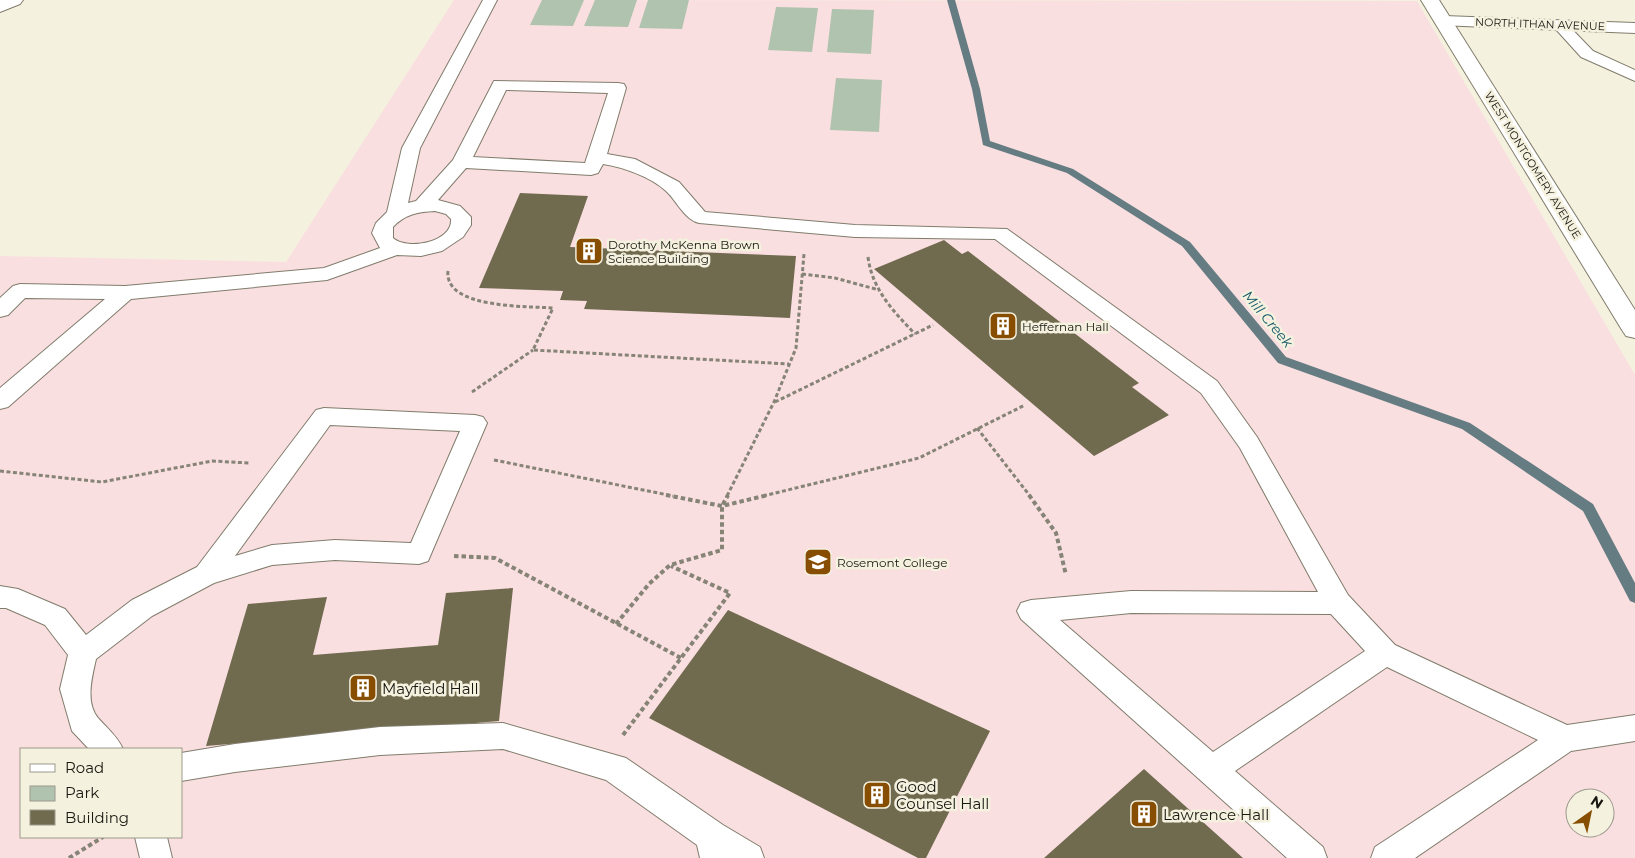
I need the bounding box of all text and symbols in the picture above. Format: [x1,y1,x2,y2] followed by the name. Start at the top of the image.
[1475,15,1605,33] street label: NORTH ITHAN AVENUE
[1482,89,1584,241] street label: WEST MONTGOMERY AVENUE
[574,236,604,266] building icon: Dorothy McKenna Brown Science Building
[608,237,760,266] place label: Dorothy McKenna Brown Science Building
[1239,287,1298,352] water label: Mill Creek
[988,311,1018,341] building icon: Heffernan Hall
[1022,319,1109,334] place label: Heffernan Hall
[803,547,833,577] school or university icon: Rosemont College
[837,555,948,570] place label: Rosemont College
[348,673,378,703] building icon: Mayfield Hall
[382,679,479,698] place label: Mayfield Hall
[20,748,182,838] legend
[65,758,104,777] text: Road
[896,777,989,813] place label: Good Counsel Hall
[862,780,892,810] building icon: Good Counsel Hall
[65,783,99,802] text: Park
[1565,788,1615,838] north arrow
[1587,791,1607,813] text: N
[1129,799,1159,829] building icon: Lawrence Hall
[1163,805,1269,824] place label: Lawrence Hall
[65,808,129,827] text: Building

